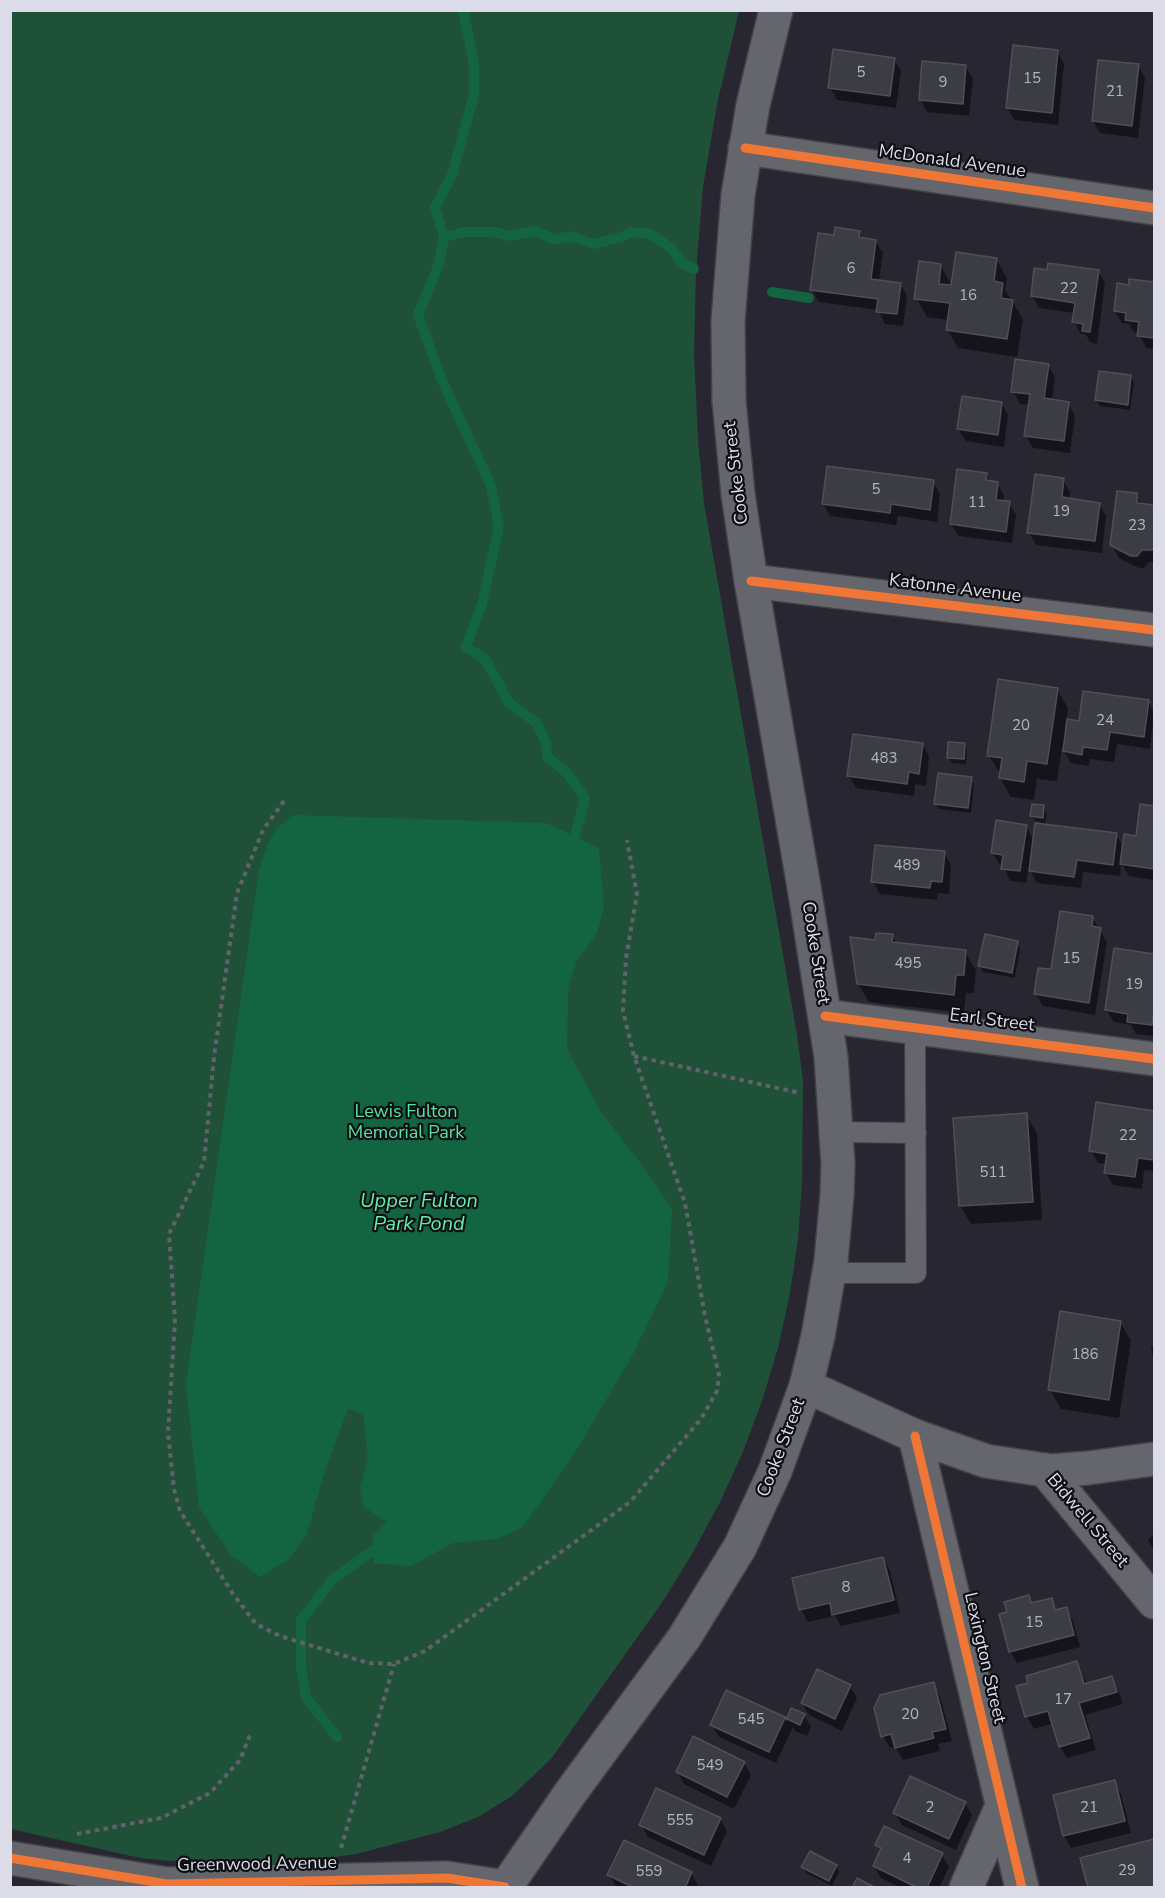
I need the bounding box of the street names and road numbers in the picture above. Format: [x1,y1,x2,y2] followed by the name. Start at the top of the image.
[877,141,1027,183] street label: McDonald Avenue
[720,420,754,526] street label: Cooke Street
[888,570,1022,608] street label: Katonne Avenue
[796,900,834,1006] street label: Cooke Street
[948,1005,1036,1037] street label: Earl Street
[753,1396,811,1500] street label: Cooke Street
[1042,1470,1132,1572] street label: Bidwell Street
[958,1590,1010,1726] street label: Lexington Street
[177,1853,337,1877] street label: Greenwood Avenue

